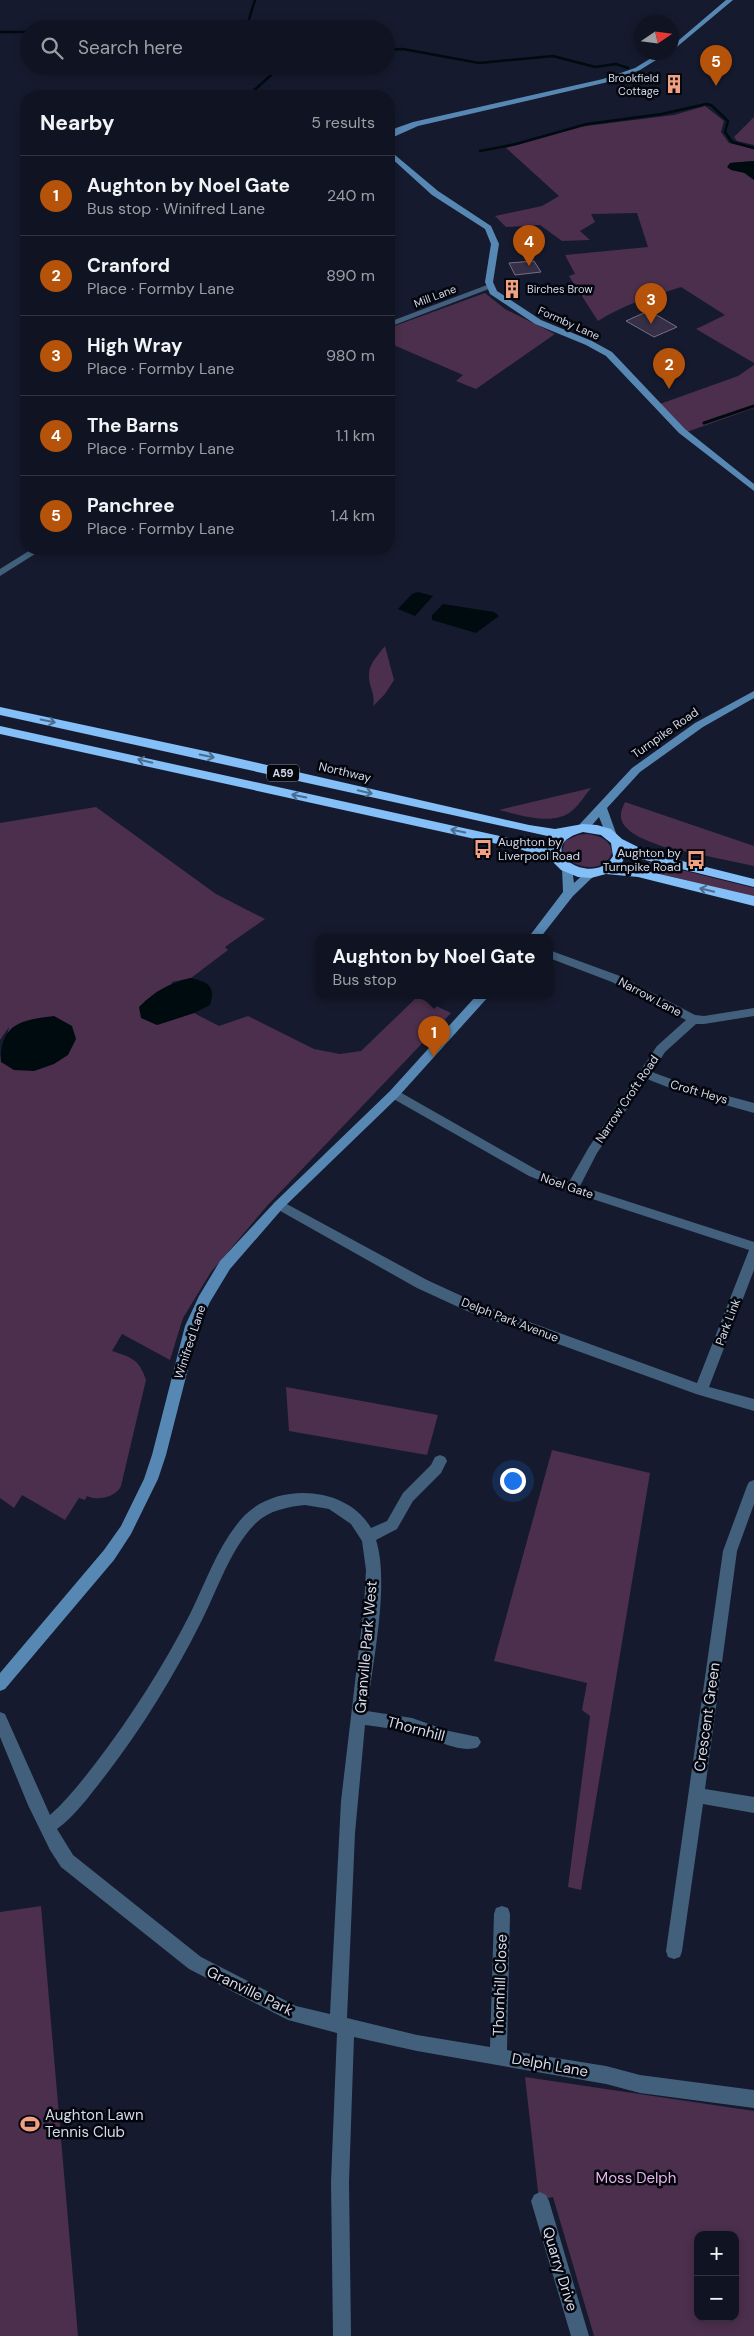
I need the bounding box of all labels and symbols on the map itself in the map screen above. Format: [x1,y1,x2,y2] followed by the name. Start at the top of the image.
[634,15,679,60] north arrow
[700,45,732,86] pin: 5
[608,71,659,98] place label: Brookfield Cottage
[663,73,685,95] building icon: Brookfield Cottage
[513,225,545,266] pin: 4
[501,278,523,300] building icon: Birches Brow
[412,282,458,310] street label: Mill Lane
[527,282,593,296] place label: Birches Brow
[635,283,667,324] pin: 3
[536,303,602,343] street label: Formby Lane
[653,348,685,389] pin: 2
[628,704,702,762] street label: Turnpike Road
[39,717,55,727] one-way arrow
[198,752,214,761] one-way arrow
[138,756,154,766] one-way arrow
[317,758,373,786] street label: Northway
[267,764,299,781] road number: A59
[356,788,372,797] one-way arrow
[291,791,307,801] one-way arrow
[450,825,466,835] one-way arrow
[498,834,580,864] place label: Aughton by Liverpool Road
[472,838,494,860] bus stop icon: Aughton by Liverpool Road
[603,845,681,875] place label: Aughton by Turnpike Road
[685,849,707,871] bus stop icon: Aughton by Turnpike Road
[699,885,715,894] one-way arrow
[616,974,684,1020] street label: Narrow Lane
[418,1016,450,1057] pin: 1
[592,1052,662,1146] street label: Narrow Croft Road
[668,1076,730,1108] street label: Croft Heys
[538,1169,596,1203] street label: Noel Gate
[459,1294,561,1346] street label: Delph Park Avenue
[712,1296,744,1348] street label: Park Link
[171,1303,210,1381] street label: Winifred Lane
[500,1468,526,1494] your location
[350,1580,382,1714] street label: Granville Park West
[689,1661,725,1773] street label: Crescent Green
[385,1712,447,1746] street label: Thornhill
[488,1934,512,2036] street label: Thornhill Close
[203,1961,297,2021] street label: Granville Park
[510,2048,590,2082] street label: Delph Lane
[45,2105,144,2142] place label: Aughton Lawn Tennis Club
[19,2113,41,2135] sports icon: Aughton Lawn Tennis Club
[596,2168,676,2188] park label: Moss Delph
[538,2224,582,2314] street label: Quarry Drive

